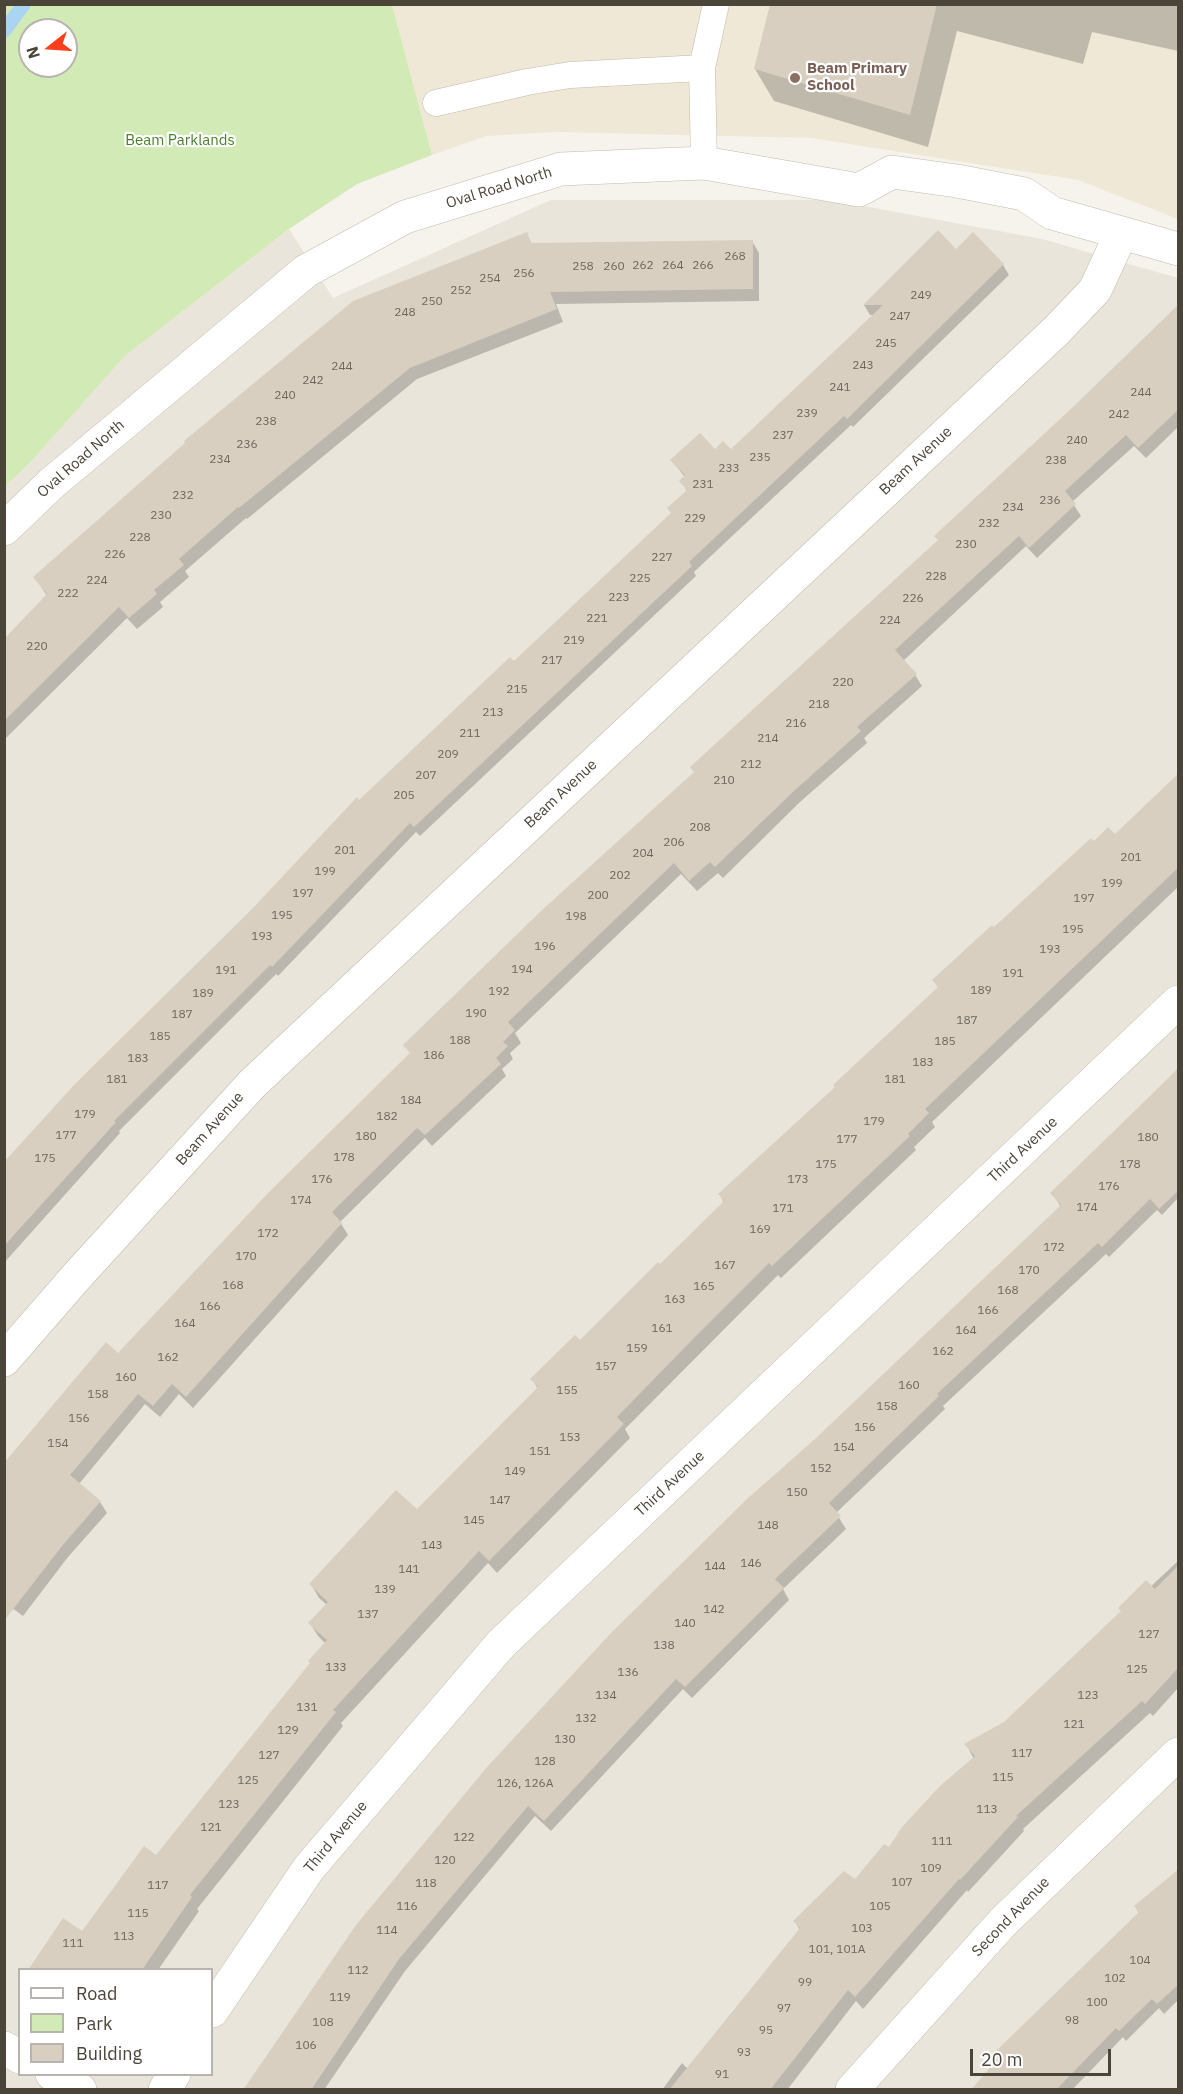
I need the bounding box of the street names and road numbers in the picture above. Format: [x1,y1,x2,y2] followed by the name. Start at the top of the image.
[444,163,554,213] street label: Oval Road North
[34,416,128,502] street label: Oval Road North
[876,423,956,499] street label: Beam Avenue
[521,756,601,832] street label: Beam Avenue
[172,1089,248,1169] street label: Beam Avenue
[984,1113,1062,1187] street label: Third Avenue
[631,1447,709,1521] street label: Third Avenue
[301,1797,371,1877] street label: Third Avenue
[969,1873,1053,1961] street label: Second Avenue

